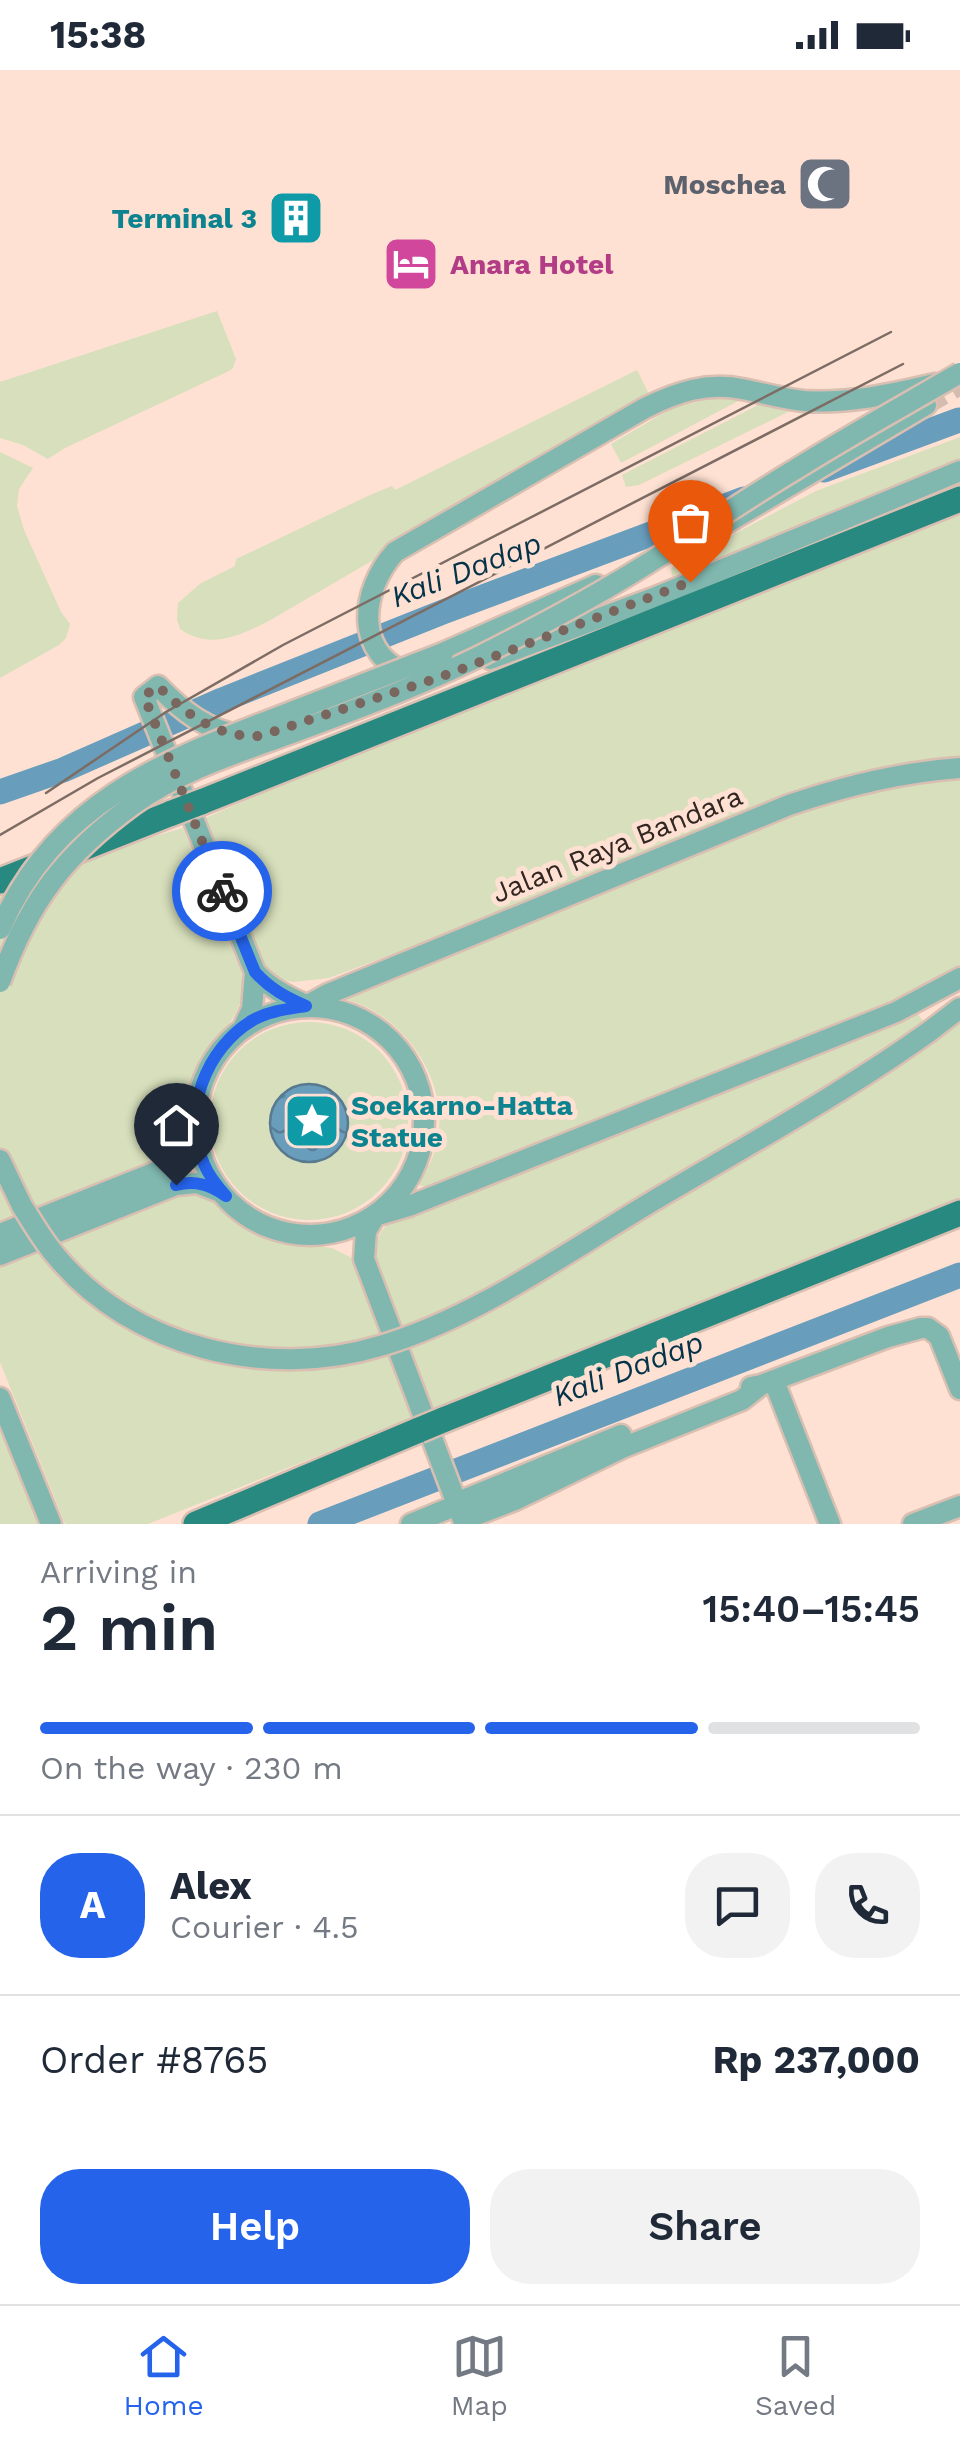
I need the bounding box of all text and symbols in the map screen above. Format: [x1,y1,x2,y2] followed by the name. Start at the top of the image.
[50,13,146,57] text: 15:38
[795,154,855,214] mosque icon: Moschea
[663,168,787,201] place label: Moschea
[266,188,326,248] building icon: Terminal 3
[112,202,257,235] place label: Terminal 3
[381,234,441,294] hotel icon: Anara Hotel
[450,248,614,281] place label: Anara Hotel
[648,480,733,583] pin
[663,495,718,550] icon: bag
[386,525,546,614] water label: Kali Dadap
[487,779,747,910] street label: Jalan Raya Bandara
[172,841,272,941] courier
[195,864,250,919] icon: bike
[134,1083,219,1186] pin
[351,1089,574,1154] place label: Soekarno-Hatta Statue
[282,1091,342,1151] place icon: Soekarno-Hatta Statue
[149,1098,204,1153] icon: home
[548,1324,708,1413] water label: Kali Dadap
[40,1553,197,1591] text: Arriving in
[703,1587,920,1631] text: 15:40–15:45
[40,1590,218,1666] text: 2 min
[40,1749,343,1787] text: On the way · 230 m
[685,1853,790,1958] button: chat
[815,1853,920,1958] button: phone
[170,1864,252,1908] text: Alex
[80,1883,105,1927] text: A
[170,1908,359,1946] text: Courier · 4.5
[40,2038,268,2082] text: Order #8765
[712,2038,920,2082] text: Rp 237,000
[40,2169,470,2284] button: Help
[490,2169,920,2284] button: Share
[124,2329,204,2422] tab: Home
[451,2329,508,2422] tab: Map
[755,2329,836,2422] tab: Saved

